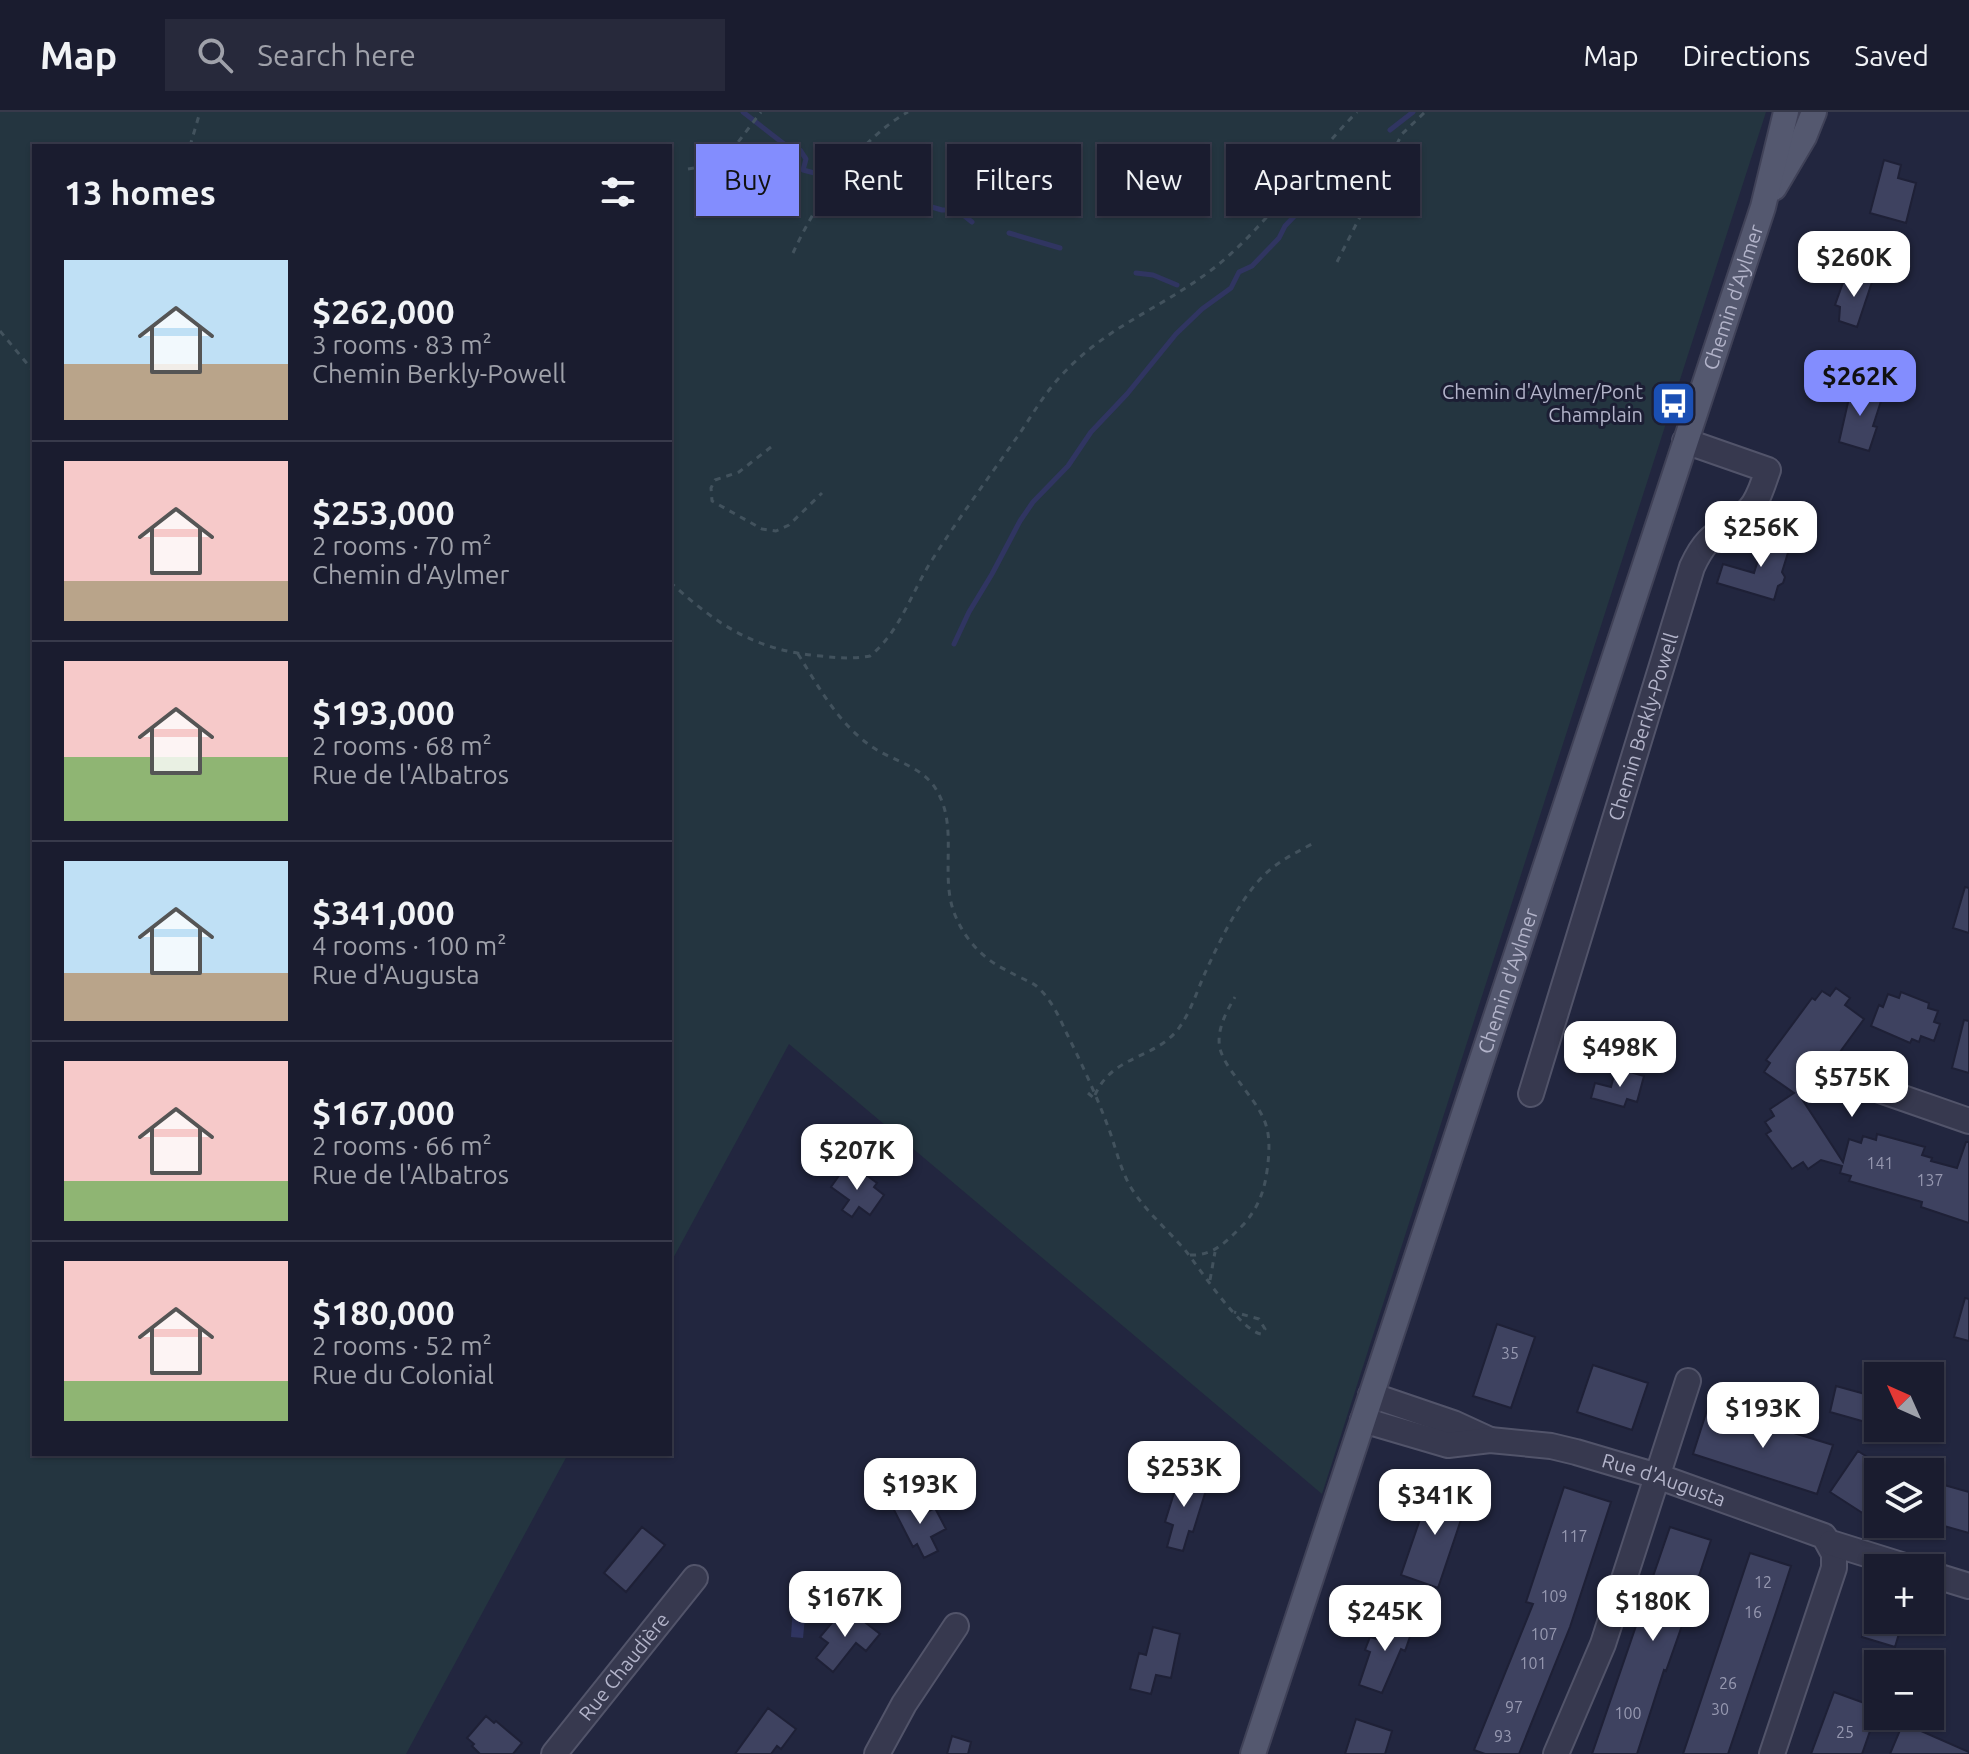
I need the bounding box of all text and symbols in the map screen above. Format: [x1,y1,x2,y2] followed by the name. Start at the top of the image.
[165,19,725,91] search box
[193,33,237,77] icon: search
[40,34,117,76] text: Map
[257,38,416,72] text: Search here
[1583,40,1639,71] text: Map
[1683,40,1810,71] text: Directions
[1854,40,1929,71] text: Saved
[696,144,799,216] chip: Buy
[815,144,931,216] chip: Rent
[947,144,1081,216] chip: Filters
[1097,144,1210,216] chip: New
[1226,144,1420,216] chip: Apartment
[596,170,640,214] icon: filters
[64,173,216,211] text: 13 homes
[1698,221,1768,373] street label: Chemin d'Aylmer
[1798,231,1910,299] pin: $260K
[1816,242,1892,271] text: $260K
[128,292,224,388] icon: home
[312,292,455,330] text: $262,000
[312,330,492,359] text: 3 rooms · 83 m²
[1804,350,1916,418] pin: $262K
[312,359,566,388] text: Chemin Berkly-Powell
[1822,361,1898,390] text: $262K
[1650,379,1698,427] bus stop icon: Chemin d'Aylmer/Pont Champlain
[1442,380,1643,426] place label: Chemin d'Aylmer/Pont Champlain
[128,493,224,589] icon: home
[312,493,455,531] text: $253,000
[1705,501,1817,569] pin: $256K
[1723,512,1799,541] text: $256K
[312,531,492,560] text: 2 rooms · 70 m²
[312,560,509,589] text: Chemin d'Aylmer
[1603,630,1682,823] street label: Chemin Berkly-Powell
[128,693,224,789] icon: home
[312,693,455,731] text: $193,000
[312,731,492,760] text: 2 rooms · 68 m²
[312,760,509,789] text: Rue de l'Albatros
[128,893,224,989] icon: home
[312,893,455,931] text: $341,000
[1473,905,1542,1056] street label: Chemin d'Aylmer
[312,931,507,960] text: 4 rooms · 100 m²
[312,960,480,989] text: Rue d'Augusta
[1564,1021,1676,1089] pin: $498K
[1582,1032,1658,1061] text: $498K
[1796,1051,1908,1119] pin: $575K
[1814,1062,1890,1091] text: $575K
[128,1093,224,1189] icon: home
[312,1093,455,1131] text: $167,000
[801,1124,913,1192] pin: $207K
[312,1131,492,1160] text: 2 rooms · 66 m²
[819,1135,895,1164] text: $207K
[1866,1154,1894,1172] house number: 141
[312,1160,509,1189] text: Rue de l'Albatros
[1916,1171,1944,1189] house number: 137
[128,1293,224,1389] icon: home
[312,1293,455,1331] text: $180,000
[312,1331,492,1360] text: 2 rooms · 52 m²
[1501,1344,1519,1362] house number: 35
[312,1360,494,1389] text: Rue du Colonial
[1864,1362,1944,1442] north arrow
[1864,1362,1944,1730] map controls
[1707,1382,1819,1450] pin: $193K
[1725,1393,1801,1422] text: $193K
[1128,1441,1240,1509] pin: $253K
[1599,1448,1729,1511] street label: Rue d'Augusta
[1146,1452,1222,1481] text: $253K
[864,1458,976,1526] pin: $193K
[1864,1458,1944,1538] button: layers
[882,1469,958,1498] text: $193K
[1379,1469,1491,1537] pin: $341K
[1397,1480,1473,1509] text: $341K
[1560,1527,1588,1545] house number: 117
[1864,1554,1944,1634] button: +
[789,1571,901,1639] pin: $167K
[1754,1573,1772,1591] house number: 12
[1597,1575,1709,1643] pin: $180K
[807,1582,883,1611] text: $167K
[1329,1585,1441,1653] pin: $245K
[1615,1586,1691,1615] text: $180K
[1540,1587,1568,1605] house number: 109
[1347,1596,1423,1625] text: $245K
[1744,1603,1762,1621] house number: 16
[574,1608,674,1725] street label: Rue Chaudière
[1530,1625,1558,1643] house number: 107
[1864,1650,1944,1730] button: −
[1519,1654,1547,1672] house number: 101
[1719,1674,1737,1692] house number: 26
[1505,1698,1523,1716] house number: 97
[1711,1700,1729,1718] house number: 30
[1614,1704,1642,1722] house number: 100
[1836,1723,1854,1741] house number: 25
[1494,1727,1512,1745] house number: 93

